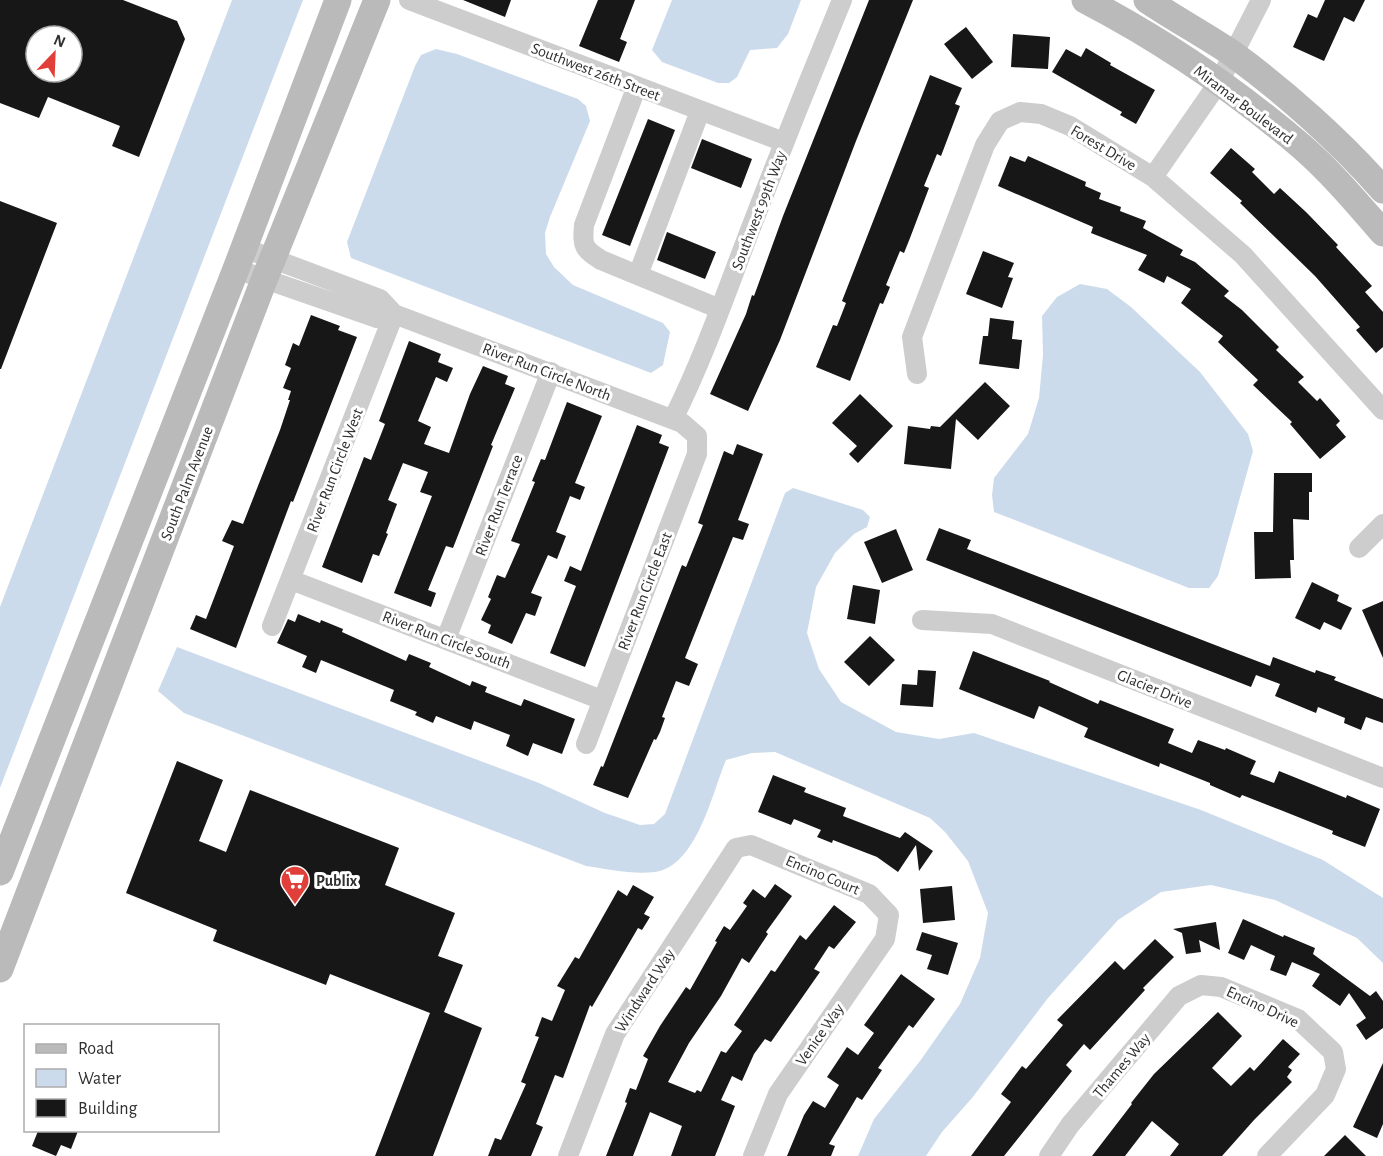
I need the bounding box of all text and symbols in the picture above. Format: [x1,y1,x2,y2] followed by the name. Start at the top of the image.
[24,24,84,84] north arrow
[51,32,68,51] text: N
[529,40,662,104] street label: Southwest 26th Street
[1191,62,1296,147] street label: Miramar Boulevard
[1068,122,1139,174] street label: Forest Drive
[729,148,790,273] street label: Southwest 99th Way
[480,340,613,404] street label: River Run Circle North
[304,406,366,535] street label: River Run Circle West
[158,424,216,543] street label: South Palm Avenue
[472,452,526,558] street label: River Run Terrace
[615,530,675,653] street label: River Run Circle East
[380,608,513,672] street label: River Run Circle South
[1115,667,1194,711] street label: Glacier Drive
[783,852,862,898] street label: Encino Court
[279,864,311,906] supermarket icon: Publix
[316,873,358,889] place label: Publix
[612,946,679,1036] street label: Windward Way
[1224,983,1301,1031] street label: Encino Drive
[793,1001,848,1069] street label: Venice Way
[24,1024,219,1132] legend
[1090,1030,1154,1102] street label: Thames Way
[78,1040,114,1058] text: Road
[78,1070,121,1088] text: Water
[78,1100,138,1118] text: Building

